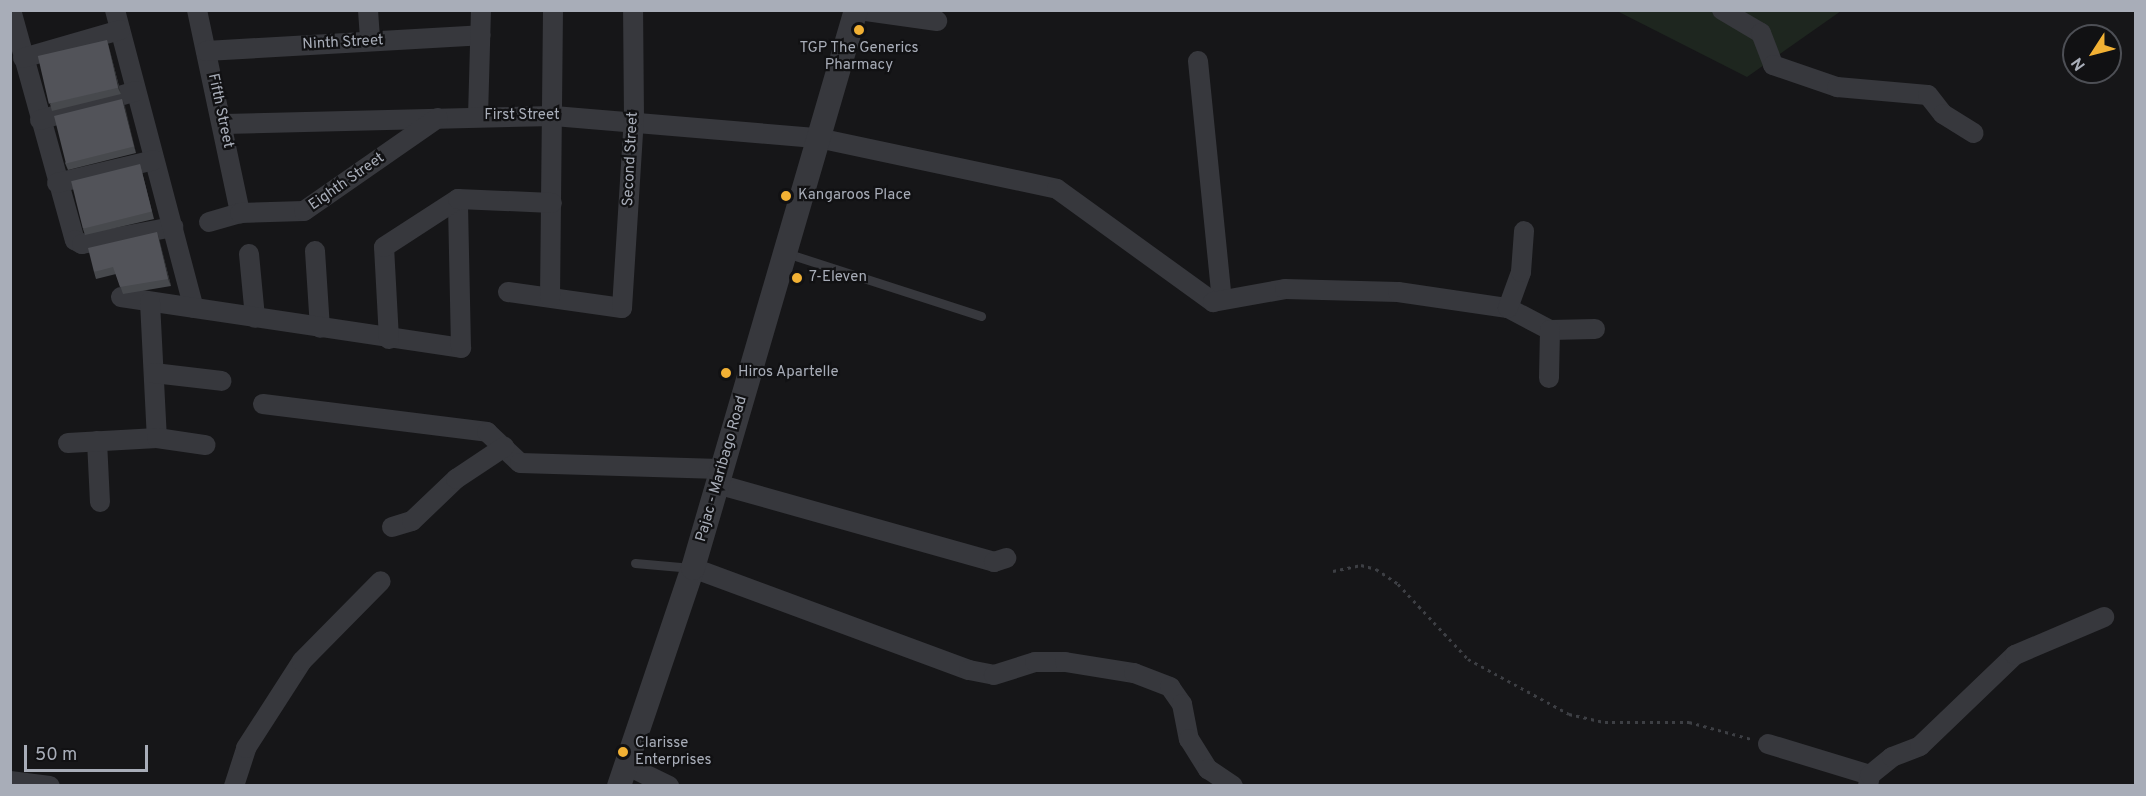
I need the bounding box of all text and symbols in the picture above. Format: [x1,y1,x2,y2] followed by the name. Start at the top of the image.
[852,23,866,37] marker: TGP The Generics Pharmacy
[2062,24,2122,84] north arrow
[302,32,384,54] street label: Ninth Street
[799,39,919,74] place label: TGP The Generics Pharmacy
[2068,53,2091,74] text: N
[203,72,237,150] street label: Fifth Street
[484,107,560,125] street label: First Street
[620,111,642,207] street label: Second Street
[306,149,388,215] street label: Eighth Street
[798,187,911,205] place label: Kangaroos Place
[779,189,793,203] marker: Kangaroos Place
[809,269,867,287] place label: 7-Eleven
[790,271,804,285] marker: 7-Eleven
[738,364,839,382] place label: Hiros Apartelle
[719,366,733,380] marker: Hiros Apartelle
[693,394,751,544] street label: Pajac - Maribago Road
[27,733,152,771] scale bar
[635,734,711,769] place label: Clarisse Enterprises
[35,744,77,767] text: 50 m
[616,745,630,759] marker: Clarisse Enterprises

